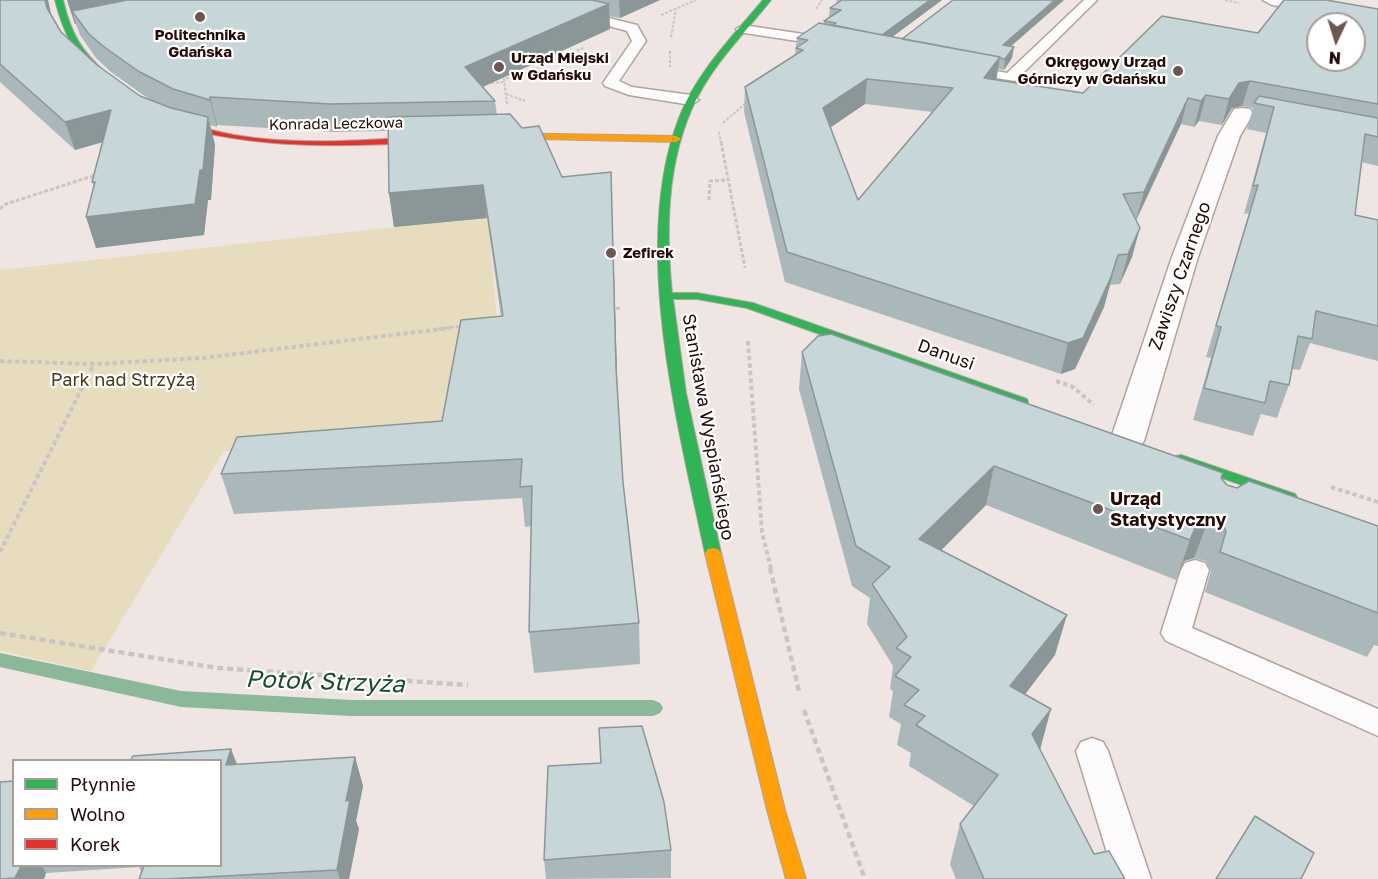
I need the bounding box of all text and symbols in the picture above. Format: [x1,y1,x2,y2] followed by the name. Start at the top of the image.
[193,10,207,24] marker: Politechnika Gdańska
[1306,12,1366,72] north arrow
[154,26,246,61] place label: Politechnika Gdańska
[1328,48,1342,68] text: N
[511,49,609,84] place label: Urząd Miejski w Gdańsku
[1018,53,1166,88] place label: Okręgowy Urząd Górniczy w Gdańsku
[492,60,506,74] marker: Urząd Miejski w Gdańsku
[1171,64,1185,78] marker: Okręgowy Urząd Górniczy w Gdańsku
[269,114,403,134] street label: Konrada Leczkowa
[1144,199,1216,353] street label: Zawiszy Czarnego
[623,244,674,262] place label: Zefirek
[604,246,618,260] marker: Zefirek
[677,312,739,542] street label: Stanisława Wyspiańskiego
[915,335,977,375] street label: Danusi
[51,369,195,391] park label: Park nad Strzyżą
[1110,488,1226,530] place label: Urząd Statystyczny
[1091,502,1105,516] marker: Urząd Statystyczny
[245,665,405,699] water label: Potok Strzyża
[12,759,222,867] legend
[70,773,136,795] text: Płynnie
[70,803,125,825] text: Wolno
[70,833,120,855] text: Korek

